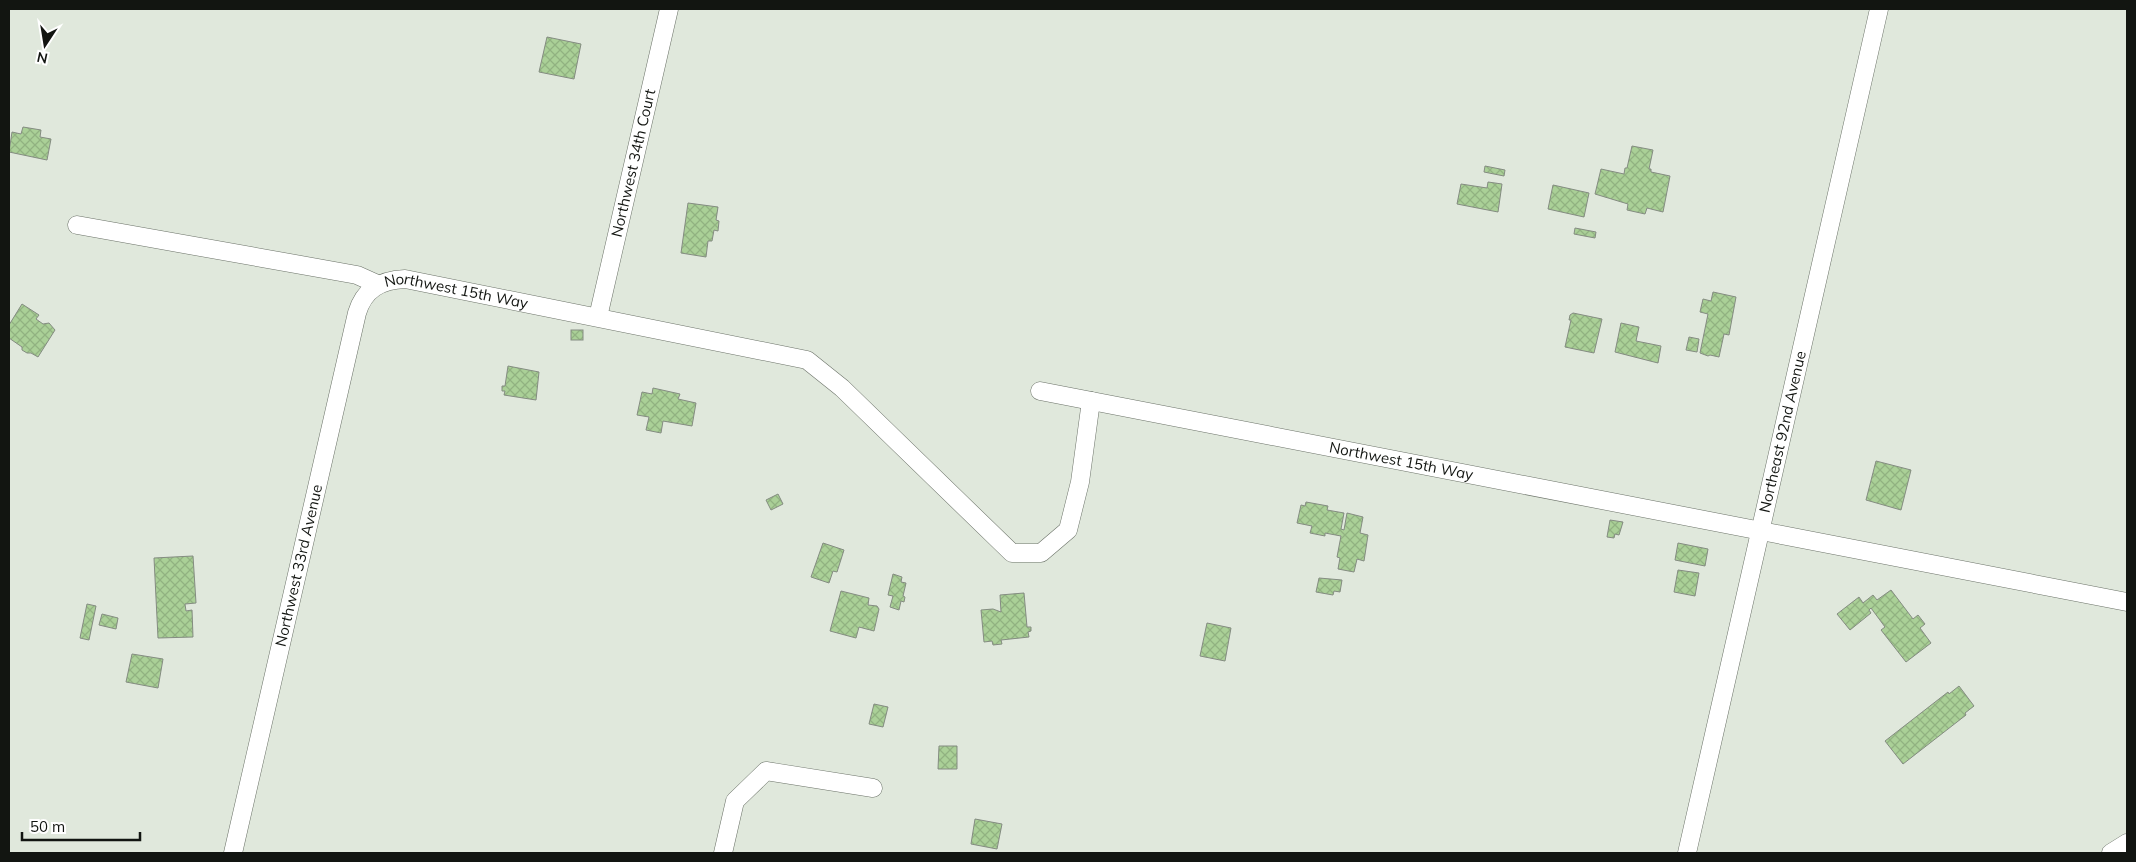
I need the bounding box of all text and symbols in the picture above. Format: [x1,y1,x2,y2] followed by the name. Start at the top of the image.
[20,20,70,70] north arrow
[35,48,49,68] text: N
[607,87,659,239] street label: Northwest 34th Court
[382,269,530,313] street label: Northwest 15th Way
[1755,349,1810,514] street label: Northeast 92nd Avenue
[1328,437,1475,484] street label: Northwest 15th Way
[271,482,326,648] street label: Northwest 33rd Avenue
[22,810,140,842] scale bar
[30,817,65,836] text: 50 m

